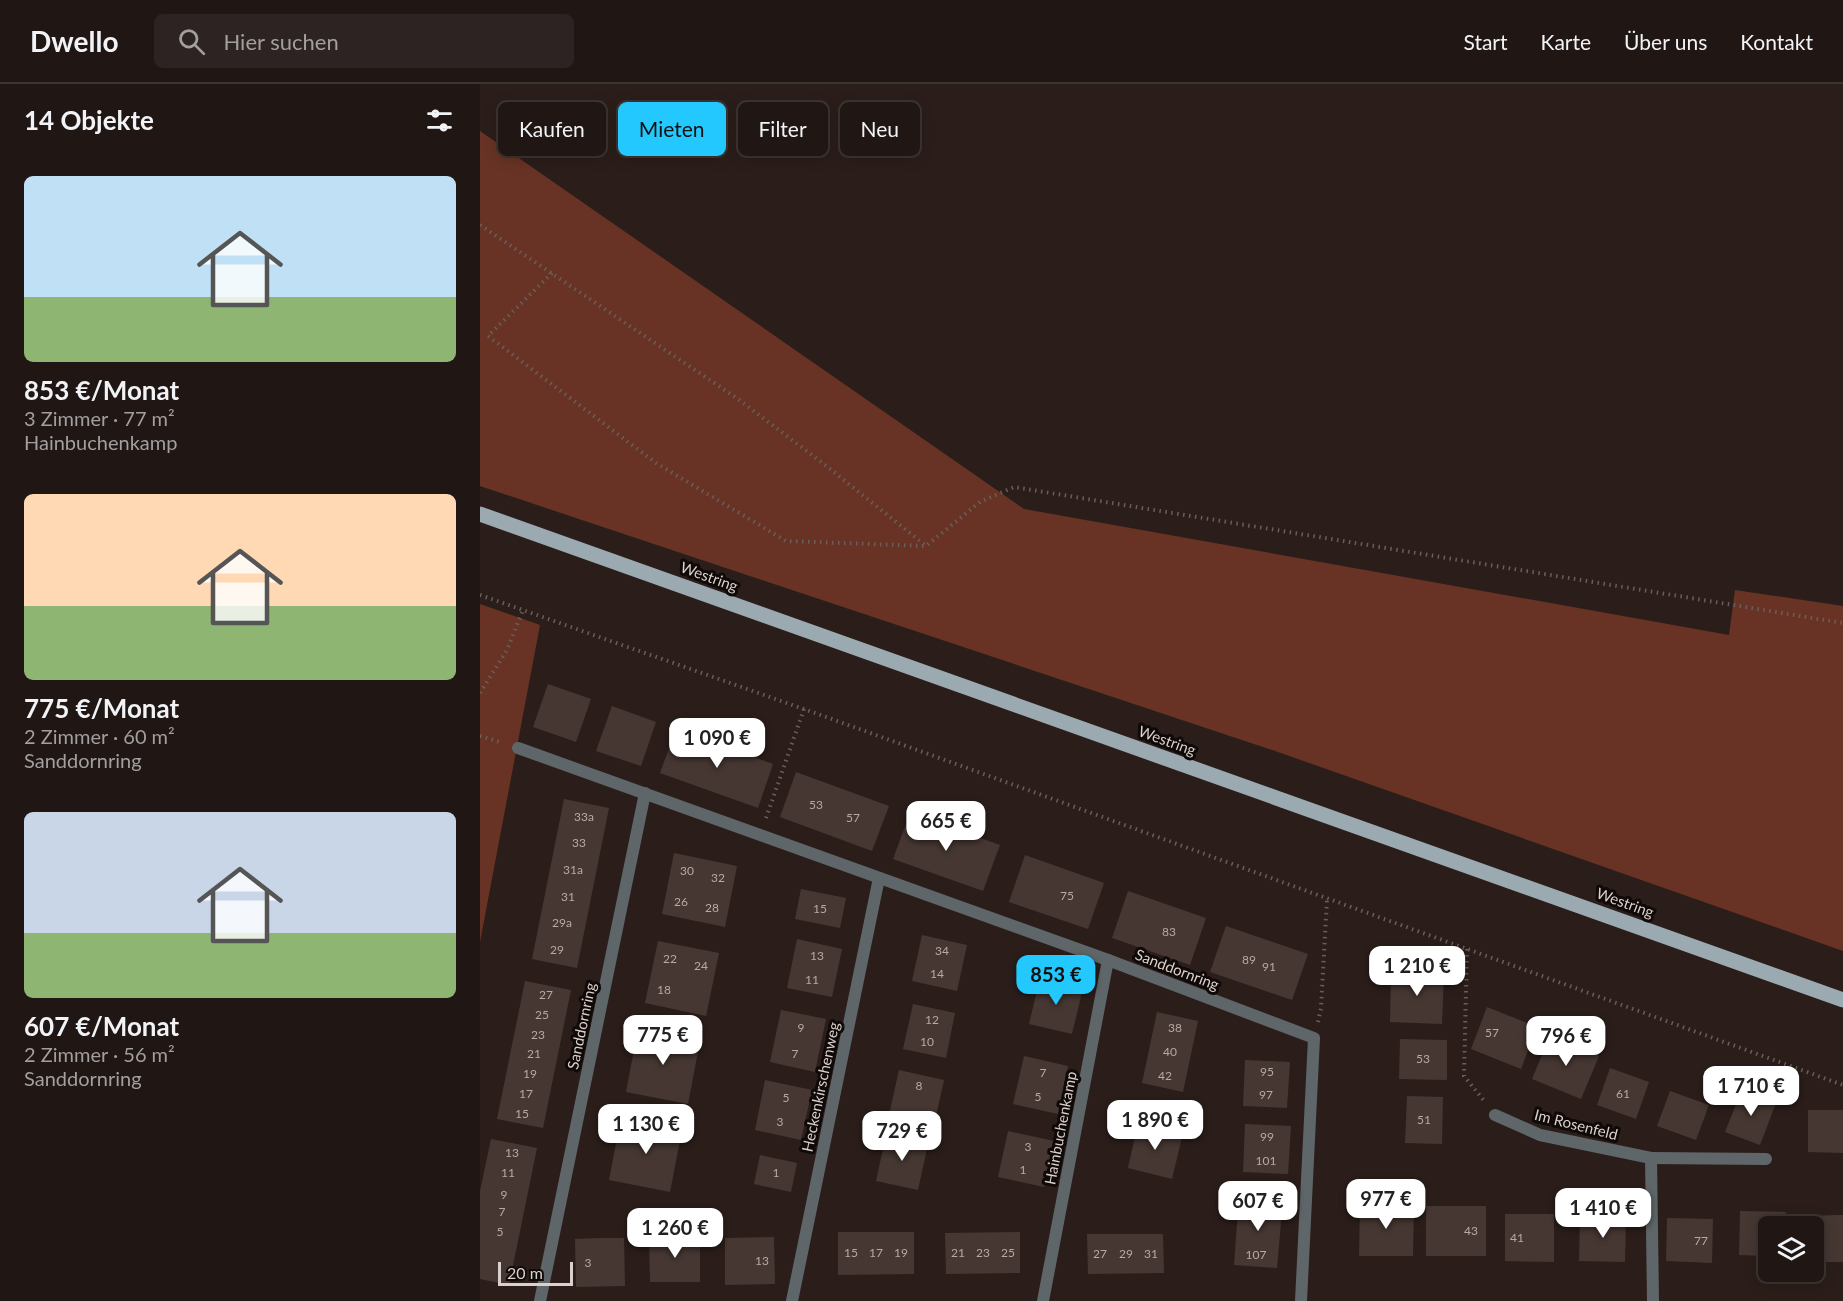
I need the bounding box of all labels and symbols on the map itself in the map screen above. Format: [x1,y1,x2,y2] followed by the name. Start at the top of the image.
[678,557,741,595] street label: Westring
[662,718,772,769] pin: 1 090 €
[1136,721,1199,759] street label: Westring
[809,797,823,812] house number: 53
[904,801,988,852] pin: 665 €
[574,809,594,824] house number: 33a
[846,810,860,825] house number: 57
[572,835,586,850] house number: 33
[563,862,583,877] house number: 31a
[680,863,694,878] house number: 30
[711,870,725,885] house number: 32
[1594,883,1657,921] street label: Westring
[1060,888,1074,903] house number: 75
[561,889,575,904] house number: 31
[674,894,688,909] house number: 26
[705,900,719,915] house number: 28
[813,901,827,916] house number: 15
[552,915,572,930] house number: 29a
[1162,924,1176,939] house number: 83
[550,942,564,957] house number: 29
[935,943,949,958] house number: 34
[1133,945,1222,993] street label: Sanddornring
[1362,946,1472,997] pin: 1 210 €
[810,948,824,963] house number: 13
[663,951,677,966] house number: 22
[1242,952,1256,967] house number: 89
[1014,955,1098,1006] pin: 853 €
[694,958,708,973] house number: 24
[1262,959,1276,974] house number: 91
[930,966,944,981] house number: 14
[805,972,819,987] house number: 11
[563,981,599,1071] street label: Sanddornring
[657,982,671,997] house number: 18
[539,987,553,1002] house number: 27
[535,1007,549,1022] house number: 25
[925,1012,939,1027] house number: 12
[621,1015,705,1066] pin: 775 €
[1524,1016,1608,1067] pin: 796 €
[797,1020,843,1153] street label: Heckenkirschenweg
[798,1020,805,1035] house number: 9
[1168,1020,1182,1035] house number: 38
[1485,1025,1499,1040] house number: 57
[531,1027,545,1042] house number: 23
[920,1034,934,1049] house number: 10
[1163,1044,1177,1059] house number: 40
[527,1046,541,1061] house number: 21
[792,1046,799,1061] house number: 7
[1416,1051,1430,1066] house number: 53
[1260,1064,1274,1079] house number: 95
[1040,1065,1047,1080] house number: 7
[523,1066,537,1081] house number: 19
[1696,1066,1806,1117] pin: 1 710 €
[1158,1068,1172,1083] house number: 42
[1040,1070,1080,1186] street label: Hainbuchenkamp
[916,1078,923,1093] house number: 8
[519,1086,533,1101] house number: 17
[1616,1086,1630,1101] house number: 61
[1259,1087,1273,1102] house number: 97
[1035,1089,1042,1104] house number: 5
[783,1090,790,1105] house number: 5
[1100,1100,1210,1151] pin: 1 890 €
[591,1104,701,1155] pin: 1 130 €
[1533,1105,1620,1143] street label: Im Rosenfeld
[515,1106,529,1121] house number: 15
[860,1111,944,1162] pin: 729 €
[1417,1112,1431,1127] house number: 51
[777,1114,784,1129] house number: 3
[1260,1129,1274,1144] house number: 99
[1025,1139,1032,1154] house number: 3
[505,1145,519,1160] house number: 13
[1256,1153,1276,1168] house number: 101
[1020,1162,1027,1177] house number: 1
[501,1165,515,1180] house number: 11
[773,1165,780,1180] house number: 1
[1344,1179,1428,1230] pin: 977 €
[1216,1181,1300,1232] pin: 607 €
[501,1187,508,1202] house number: 9
[1548,1188,1658,1239] pin: 1 410 €
[499,1204,506,1219] house number: 7
[620,1208,730,1259] pin: 1 260 €
[1464,1223,1478,1238] house number: 43
[497,1224,504,1239] house number: 5
[1510,1230,1524,1245] house number: 41
[1694,1233,1708,1248] house number: 77
[844,1245,858,1260] house number: 15
[869,1245,883,1260] house number: 17
[894,1245,908,1260] house number: 19
[951,1245,965,1260] house number: 21
[976,1245,990,1260] house number: 23
[1001,1245,1015,1260] house number: 25
[1093,1246,1107,1261] house number: 27
[1119,1246,1133,1261] house number: 29
[1144,1246,1158,1261] house number: 31
[1246,1247,1266,1262] house number: 107
[755,1253,769,1268] house number: 13
[585,1255,592,1270] house number: 3
[498,1259,573,1286] scale bar

